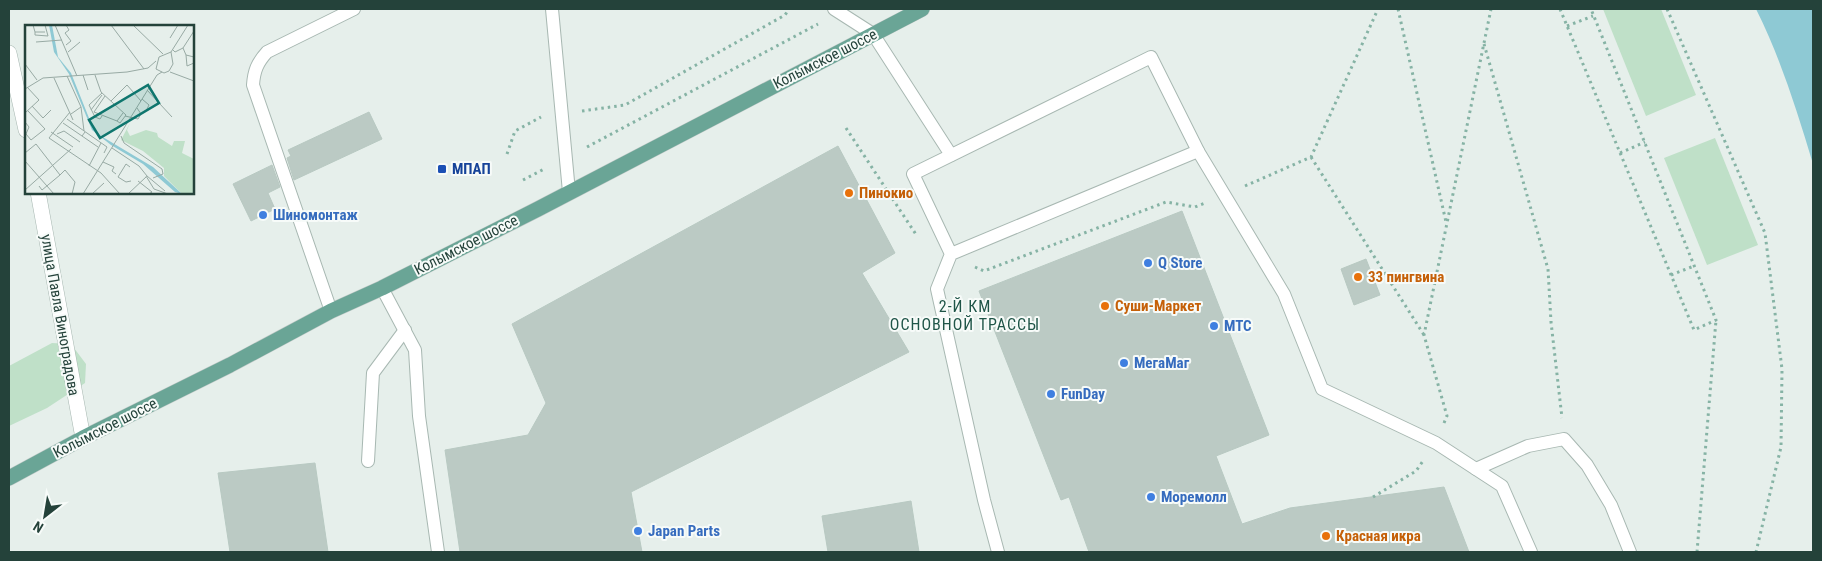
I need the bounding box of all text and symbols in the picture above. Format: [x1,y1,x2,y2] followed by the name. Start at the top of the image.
[25,25,194,194] inset map
[770,25,880,93] street label: Колымское шоссе
[452,160,491,178] place label: МПАП
[436,163,448,175] marker: МПАП
[859,184,913,202] place label: Пинокио
[843,187,855,199] marker: Пинокио
[273,206,358,224] place label: Шиномонтаж
[257,209,269,221] marker: Шиномонтаж
[411,211,521,279] street label: Колымское шоссе
[37,233,83,397] street label: улица Павла Виноградова
[1158,254,1202,272] place label: Q Store
[1142,257,1154,269] marker: Q Store
[1368,268,1444,286] place label: 33 пингвина
[1352,271,1364,283] marker: 33 пингвина
[890,297,1040,334] district label: 2-Й КМ ОСНОВНОЙ ТРАССЫ
[1115,297,1201,315] place label: Суши-Маркет
[1099,300,1111,312] marker: Суши-Маркет
[1224,317,1252,335] place label: МТС
[1208,320,1220,332] marker: МТС
[1134,354,1190,372] place label: МегаМаг
[1118,357,1130,369] marker: МегаМаг
[1061,385,1105,403] place label: FunDay
[1045,388,1057,400] marker: FunDay
[50,394,160,462] street label: Колымское шоссе
[1161,488,1227,506] place label: Моремолл
[20,491,70,541] north arrow
[1145,491,1157,503] marker: Моремолл
[31,518,46,536] text: N
[648,522,720,540] place label: Japan Parts
[632,525,644,537] marker: Japan Parts
[1336,527,1421,545] place label: Красная икра
[1320,530,1332,542] marker: Красная икра

